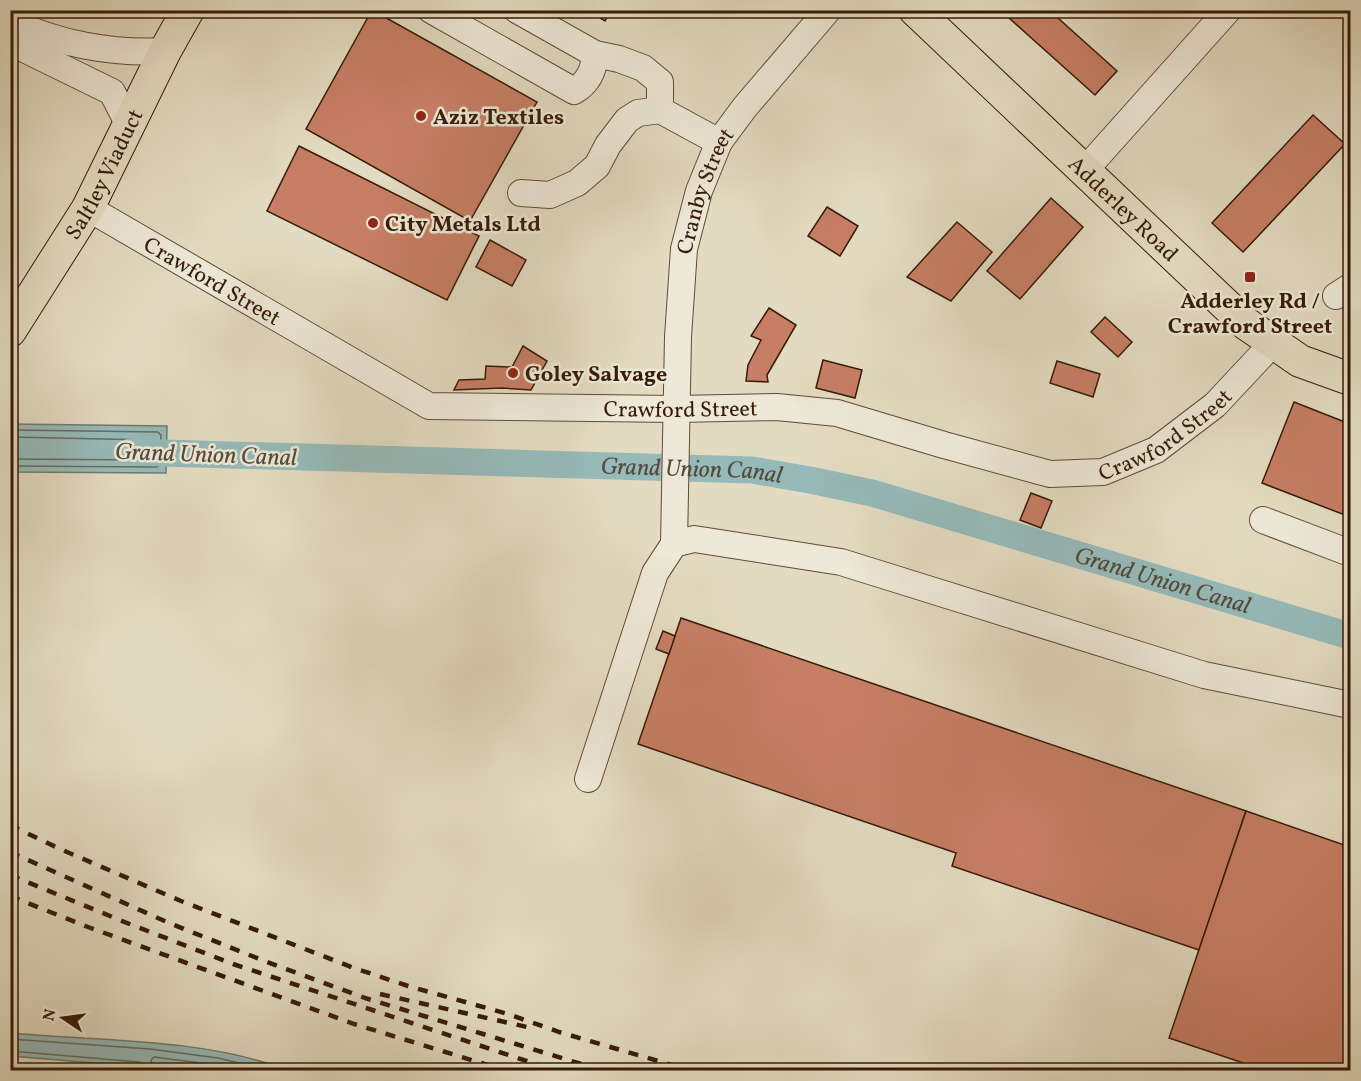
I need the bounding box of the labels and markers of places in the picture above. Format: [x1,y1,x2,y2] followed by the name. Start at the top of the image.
[433,103,564,134] place label: Aziz Textiles
[414,109,428,123] marker: Aziz Textiles
[385,210,541,241] place label: City Metals Ltd
[366,216,380,230] marker: City Metals Ltd
[1243,270,1257,284] marker: Adderley Rd / Crawford Street
[1168,287,1332,343] place label: Adderley Rd / Crawford Street
[525,360,667,391] place label: Goley Salvage
[506,366,520,380] marker: Goley Salvage

